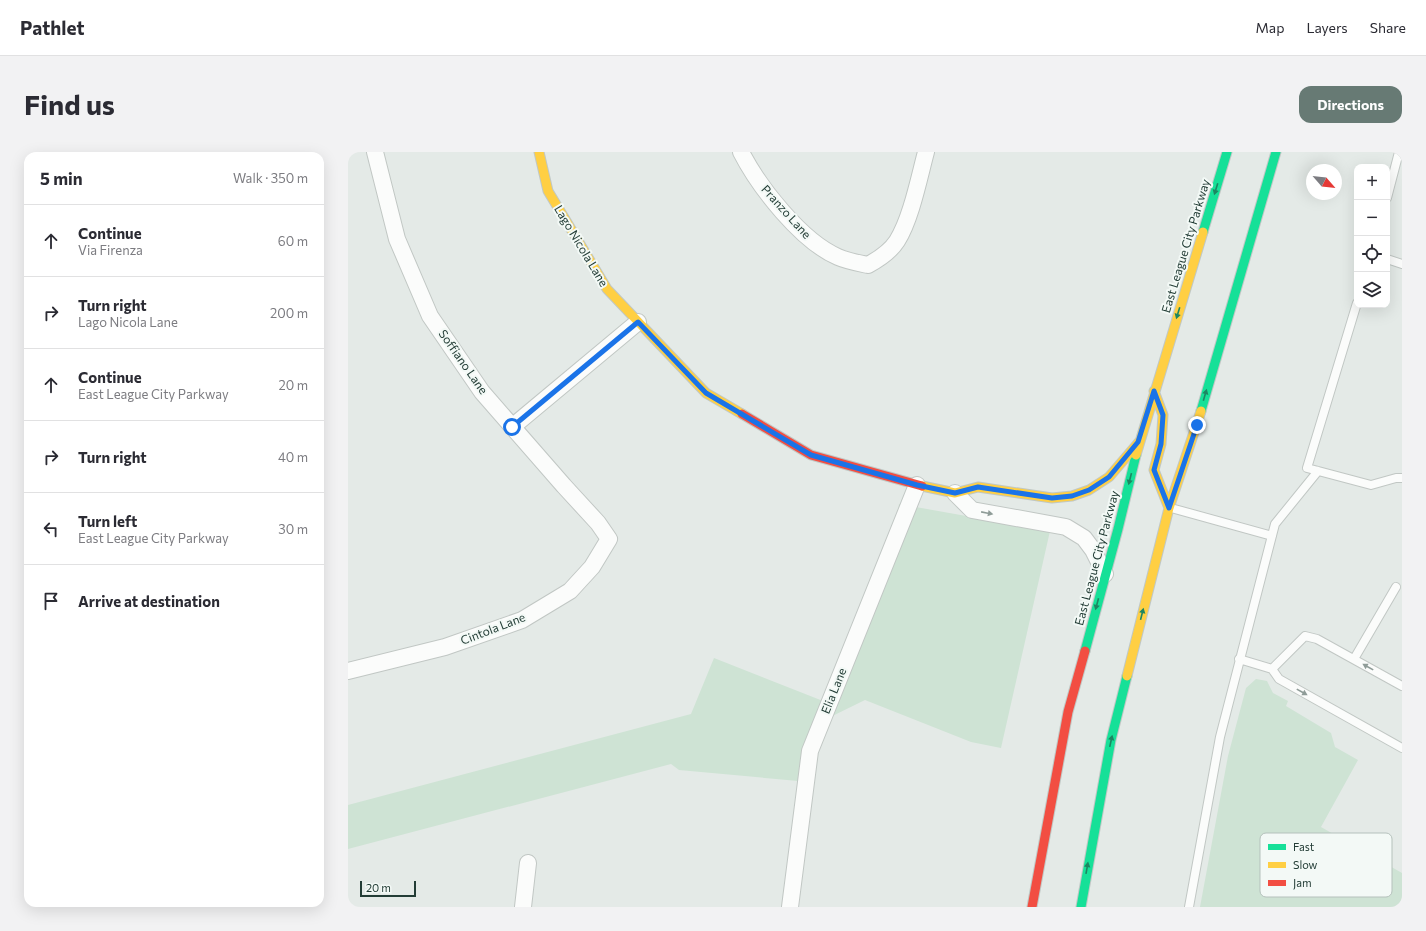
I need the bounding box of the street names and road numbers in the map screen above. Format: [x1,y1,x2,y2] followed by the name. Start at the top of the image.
[1158,177,1212,314] street label: East League City Parkway
[759,182,814,241] street label: Pranzo Lane
[552,202,612,289] street label: Lago Nicola Lane
[436,327,491,396] street label: Soffiano Lane
[1071,489,1121,627] street label: East League City Parkway
[458,609,527,647] street label: Cintola Lane
[818,666,849,716] street label: Elia Lane

